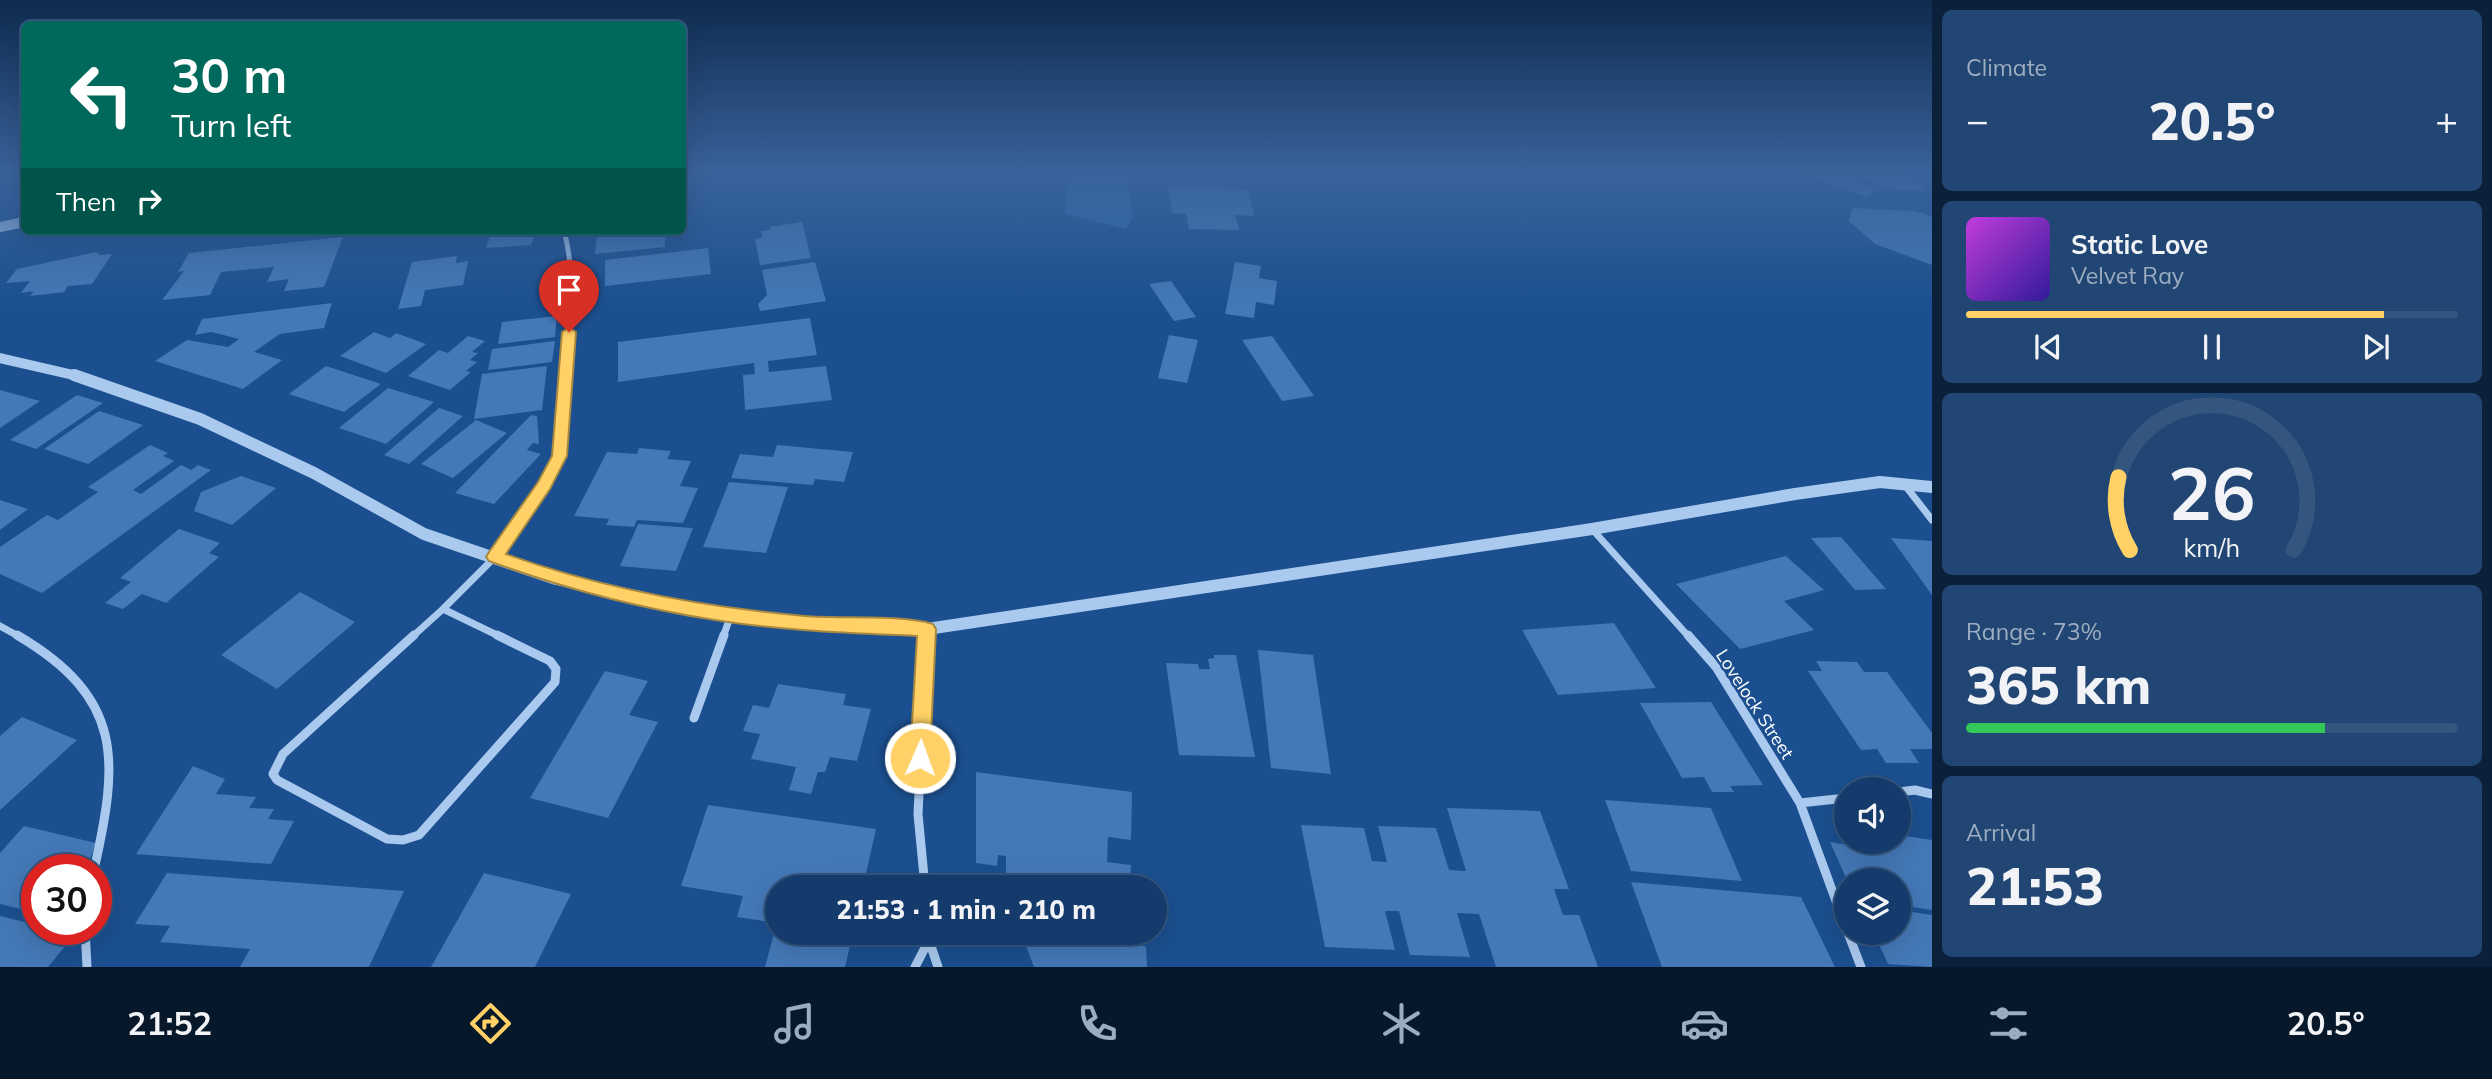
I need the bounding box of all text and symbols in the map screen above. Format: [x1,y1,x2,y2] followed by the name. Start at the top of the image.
[171,44,287,105] text: 30 m
[56,49,147,140] icon: left
[1966,53,2047,82] text: Climate
[2148,88,2276,153] text: 20.5°
[1966,96,1989,144] text: −
[2435,96,2458,144] text: +
[171,105,291,145] text: Turn left
[130,182,168,220] icon: right
[56,185,116,218] text: Then
[2071,228,2208,261] text: Static Love
[539,260,599,332] pin
[2071,261,2184,290] text: Velvet Ray
[550,271,588,309] icon: arrive
[2029,328,2067,366] icon: previous
[2193,328,2231,366] icon: pause
[2357,328,2395,366] icon: next
[2168,447,2256,538] text: 26
[2184,531,2240,562] text: km/h
[1966,617,2102,646] text: Range · 73%
[1711,645,1799,763] street label: Lovelock Street
[1966,652,2151,717] text: 365 km
[883,721,957,795] position arrow
[1834,777,1911,945] map controls
[1834,777,1911,854] button: sound
[1966,818,2036,847] text: Arrival
[1966,853,2104,918] text: 21:53
[21,854,112,945] speed limit sign: 30
[1834,868,1911,945] button: layers
[836,893,1096,926] text: 21:53 · 1 min · 210 m
[466,999,515,1048] icon: directions
[770,999,819,1048] icon: music
[1073,999,1122,1048] icon: phone
[1377,999,1426,1048] icon: climate
[1680,999,1729,1048] icon: car
[1984,999,2033,1048] icon: filters
[127,1003,212,1043] text: 21:52
[2287,1003,2365,1043] text: 20.5°

